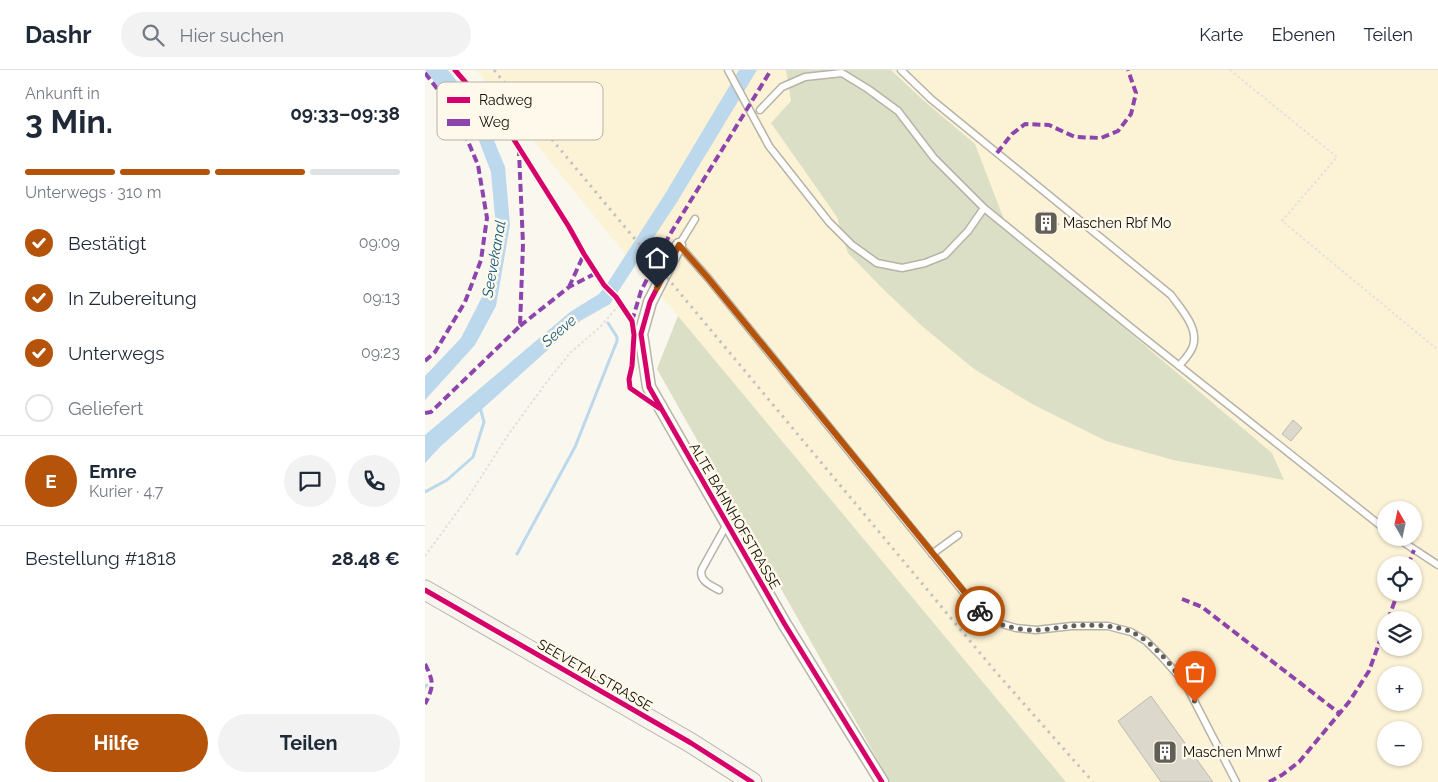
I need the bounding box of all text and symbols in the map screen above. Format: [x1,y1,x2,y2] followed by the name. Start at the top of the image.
[121,12,471,57] search box
[25,20,91,49] text: Dashr
[139,21,167,49] icon: search
[179,24,284,46] text: Hier suchen
[1199,24,1243,45] text: Karte
[1271,24,1336,45] text: Ebenen
[1364,24,1413,45] text: Teilen
[437,82,603,140] legend
[25,84,100,103] text: Ankunft in
[479,92,532,108] text: Radweg
[290,102,400,124] text: 09:33–09:38
[25,103,113,140] text: 3 Min.
[479,114,510,130] text: Weg
[25,183,161,202] text: Unterwegs · 310 m
[1033,210,1059,236] building icon: Maschen Rbf Mo
[1063,215,1171,231] place label: Maschen Rbf Mo
[478,219,510,300] water label: Seevekanal
[25,229,53,257] icon: check
[68,232,146,254] text: Bestätigt
[359,233,400,252] text: 09:09
[636,237,678,288] pin
[643,244,671,272] icon: home
[25,284,53,312] icon: check
[68,287,197,309] text: In Zubereitung
[362,288,400,307] text: 09:13
[537,311,580,351] water label: Seeve
[25,339,53,367] icon: check
[68,342,164,364] text: Unterwegs
[361,343,400,362] text: 09:23
[68,397,143,419] text: Geliefert
[687,440,783,592] street label: ALTE BAHNHOFSTRASSE
[284,455,336,507] button: chat
[348,455,400,507] button: phone
[89,460,137,482] text: Emre
[45,470,57,492] text: E
[89,482,163,501] text: Kurier · 4.7
[1377,501,1423,546] north arrow
[1377,501,1422,766] map controls
[25,547,176,569] text: Bestellung #1818
[331,547,400,569] text: 28.48 €
[1377,556,1422,601] button: locate
[955,586,1005,636] courier
[966,597,994,625] icon: bike
[1377,611,1422,656] button: layers
[535,636,655,714] street label: SEEVETALSTRASSE
[1174,651,1216,702] pin
[1181,658,1209,686] icon: bag
[1377,666,1422,711] button: +
[25,714,208,772] button: Hilfe
[218,714,400,772] button: Teilen
[1377,721,1422,766] button: −
[1152,739,1178,765] building icon: Maschen Mnwf
[1183,744,1283,760] place label: Maschen Mnwf

